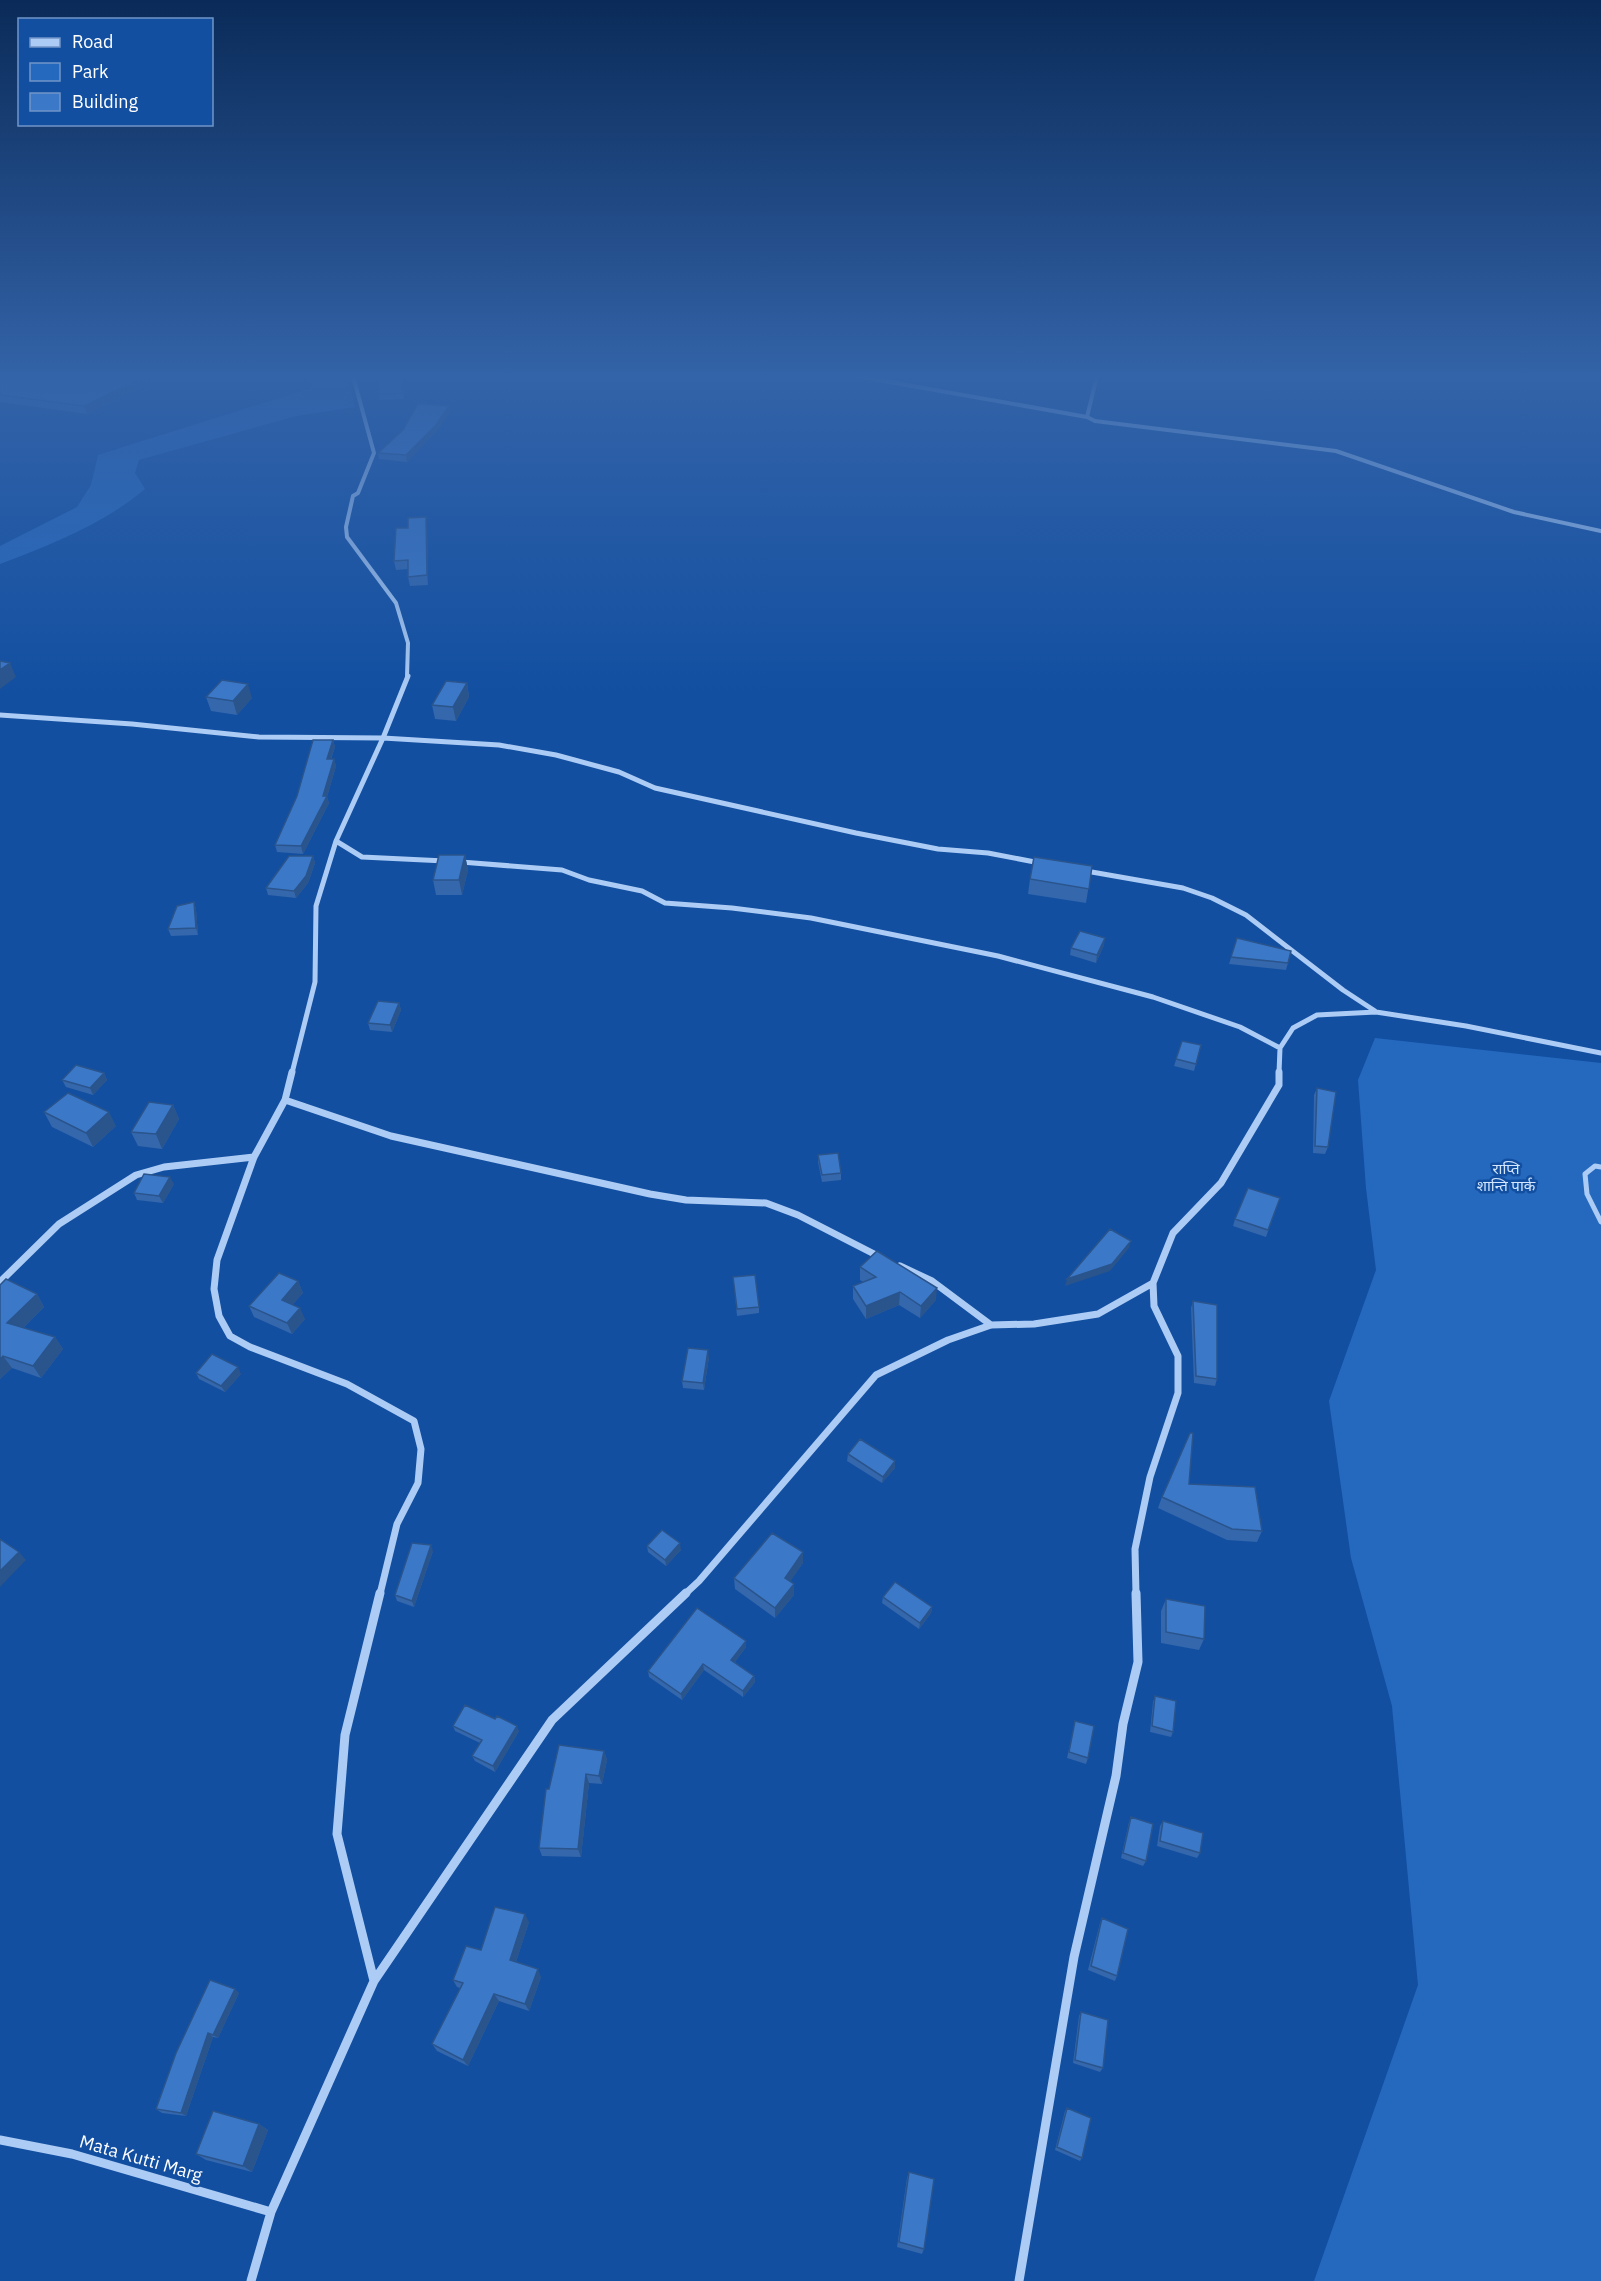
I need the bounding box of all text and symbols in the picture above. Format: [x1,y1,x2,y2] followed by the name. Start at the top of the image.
[18,18,213,126] legend
[72,30,113,53] text: Road
[72,60,109,83] text: Park
[72,90,139,113] text: Building
[1477,1159,1536,1195] park label: राप्ति शान्ति पार्क
[77,2129,206,2187] street label: Mata Kutti Marg

